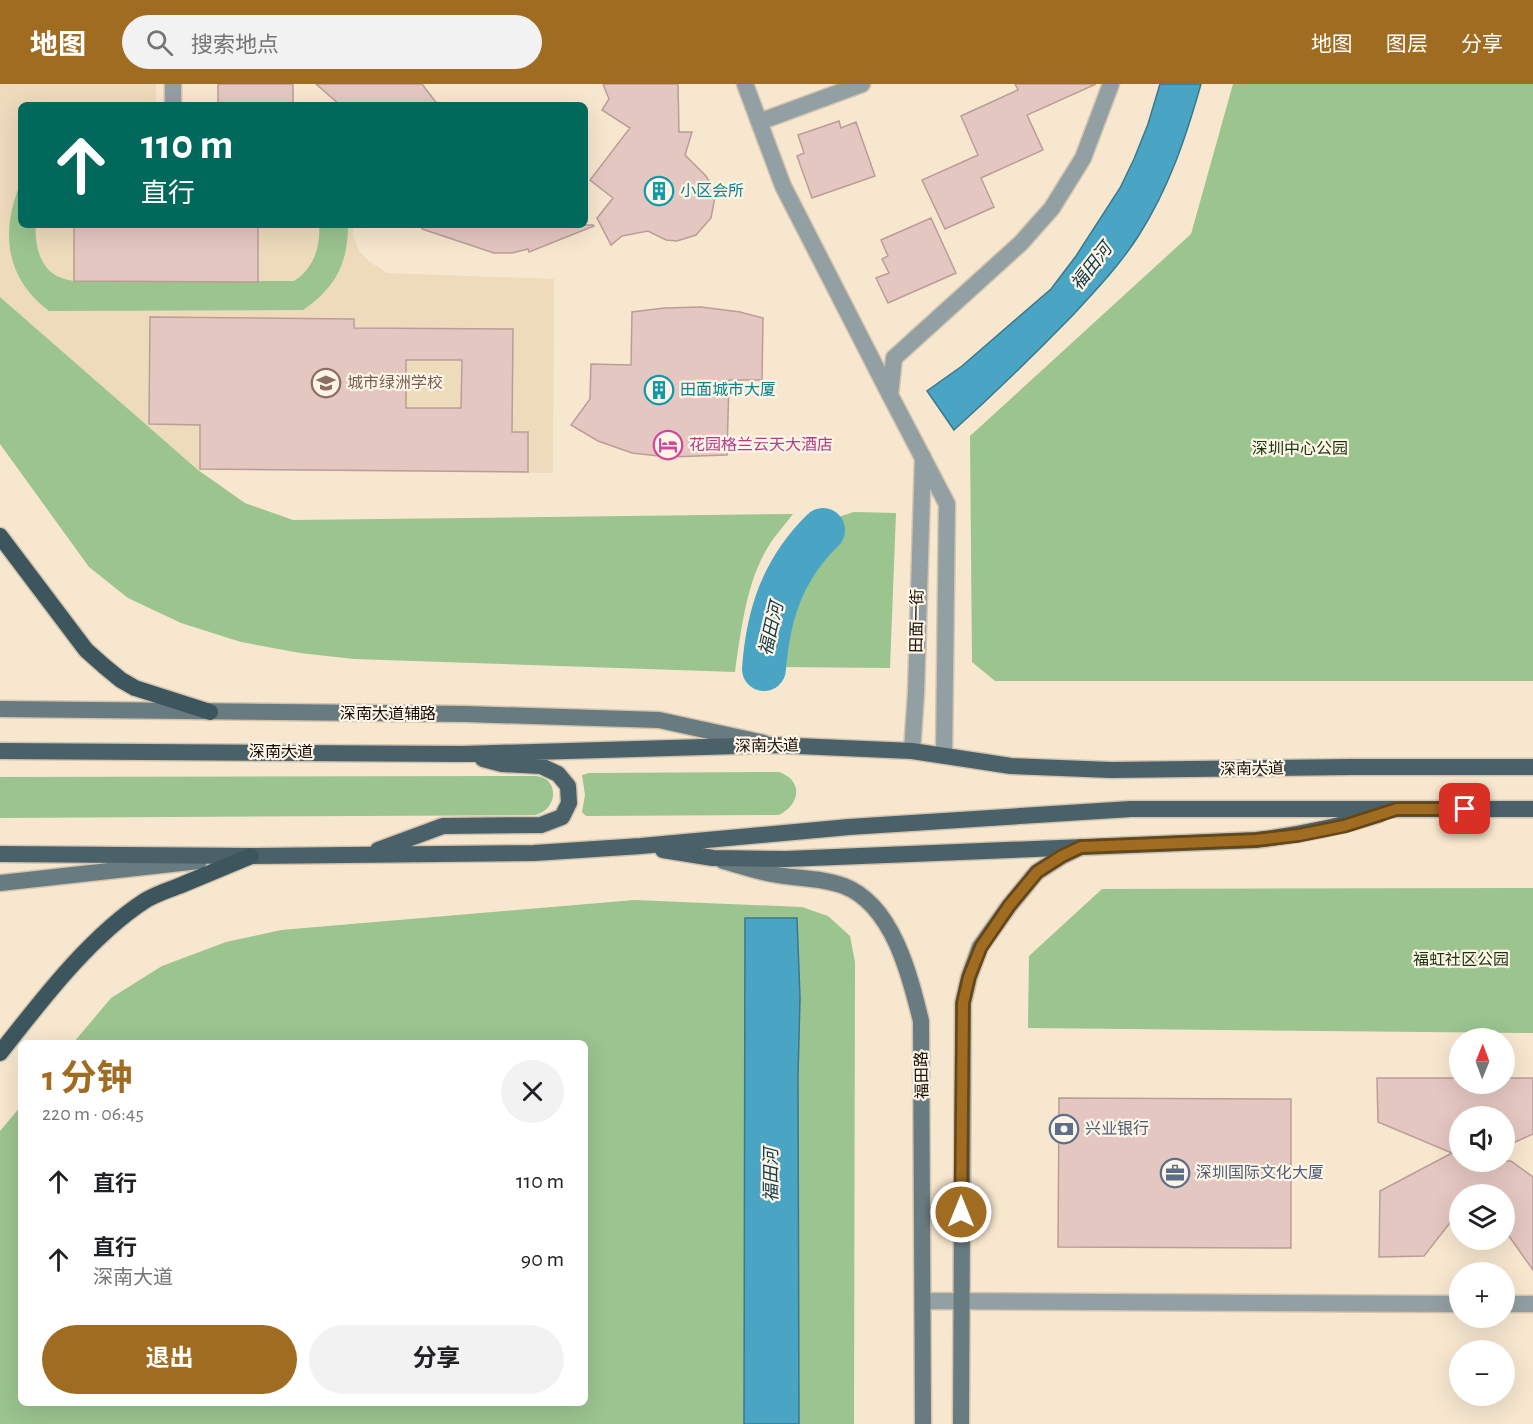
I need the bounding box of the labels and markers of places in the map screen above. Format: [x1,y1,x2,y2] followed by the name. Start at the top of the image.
[643,175,675,207] building icon: 小区会所
[680,182,744,199] place label: 小区会所
[310,367,342,399] school or university icon: 城市绿洲学校
[347,374,443,391] place label: 城市绿洲学校
[643,374,675,406] building icon: 田面城市大厦
[680,381,776,398] place label: 田面城市大厦
[652,429,684,461] hotel icon: 花园格兰云天大酒店
[689,436,833,453] place label: 花园格兰云天大酒店
[1439,783,1490,834] pin
[1048,1113,1080,1145] bank icon: 兴业银行
[1085,1120,1149,1137] place label: 兴业银行
[1159,1157,1191,1189] office icon: 深圳国际文化大厦
[1196,1164,1324,1181] place label: 深圳国际文化大厦

